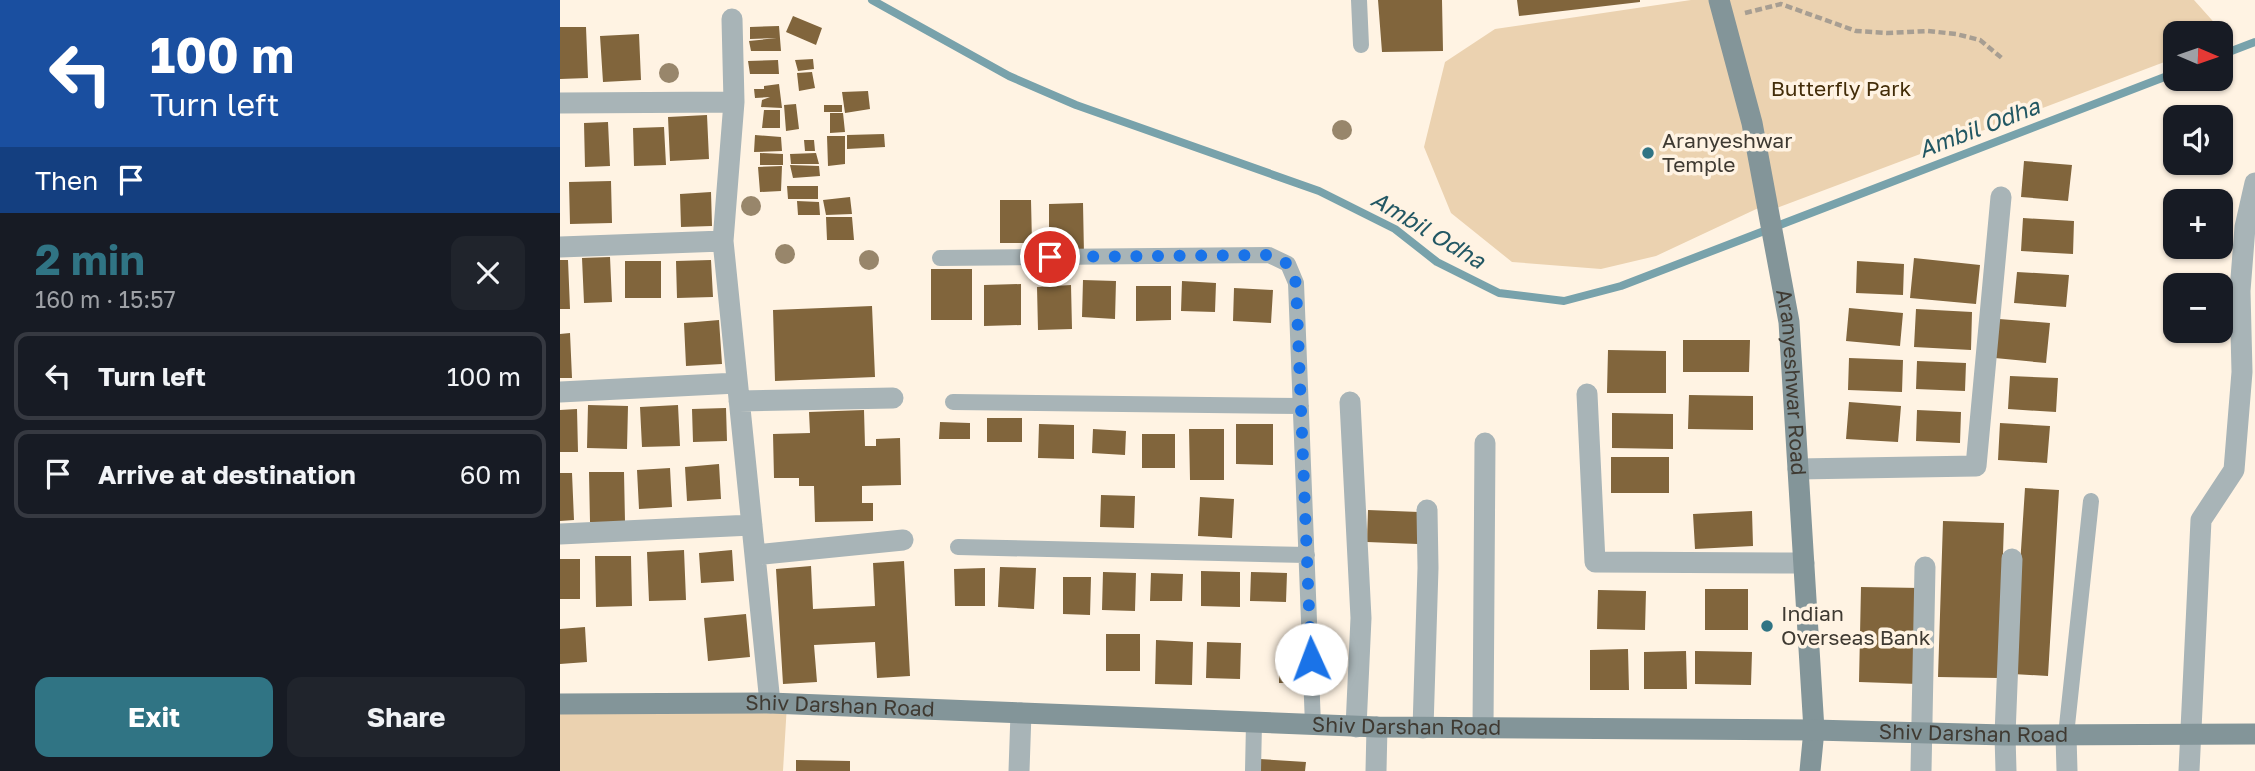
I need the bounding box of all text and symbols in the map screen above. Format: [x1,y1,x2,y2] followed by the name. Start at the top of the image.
[2163,21,2233,91] north arrow
[2163,21,2233,343] map controls
[150,25,294,84] text: 100 m
[35,28,126,119] icon: left
[1771,75,1911,101] park label: Butterfly Park
[150,85,279,123] text: Turn left
[1914,91,2044,163] water label: Ambil Odha
[2163,105,2233,175] button: sound
[1662,127,1792,177] place label: Aranyeshwar Temple
[1640,145,1656,161] marker: Aranyeshwar Temple
[112,161,150,199] icon: arrive
[35,165,98,196] text: Then
[1367,184,1491,274] water label: Ambil Odha
[2163,189,2233,259] button: +
[1020,227,1080,287] pin
[35,234,145,284] text: 2 min
[451,236,525,310] button: close
[1031,238,1069,276] icon: arrive
[2163,273,2233,343] button: −
[35,285,176,313] text: 160 m · 15:57
[1771,287,1812,476] street label: Aranyeshwar Road
[39,357,77,395] icon: left
[98,361,206,392] text: Turn left
[447,361,521,392] text: 100 m
[39,455,77,493] icon: arrive
[98,459,356,490] text: Arrive at destination
[460,459,521,490] text: 60 m
[1781,600,1931,650] place label: Indian Overseas Bank
[1759,618,1775,634] marker: Indian Overseas Bank
[1274,622,1348,696] position arrow
[35,677,273,757] button: Exit
[287,677,525,757] button: Share
[745,689,935,721] street label: Shiv Darshan Road
[1311,710,1501,740] street label: Shiv Darshan Road
[1878,718,2068,747] street label: Shiv Darshan Road

